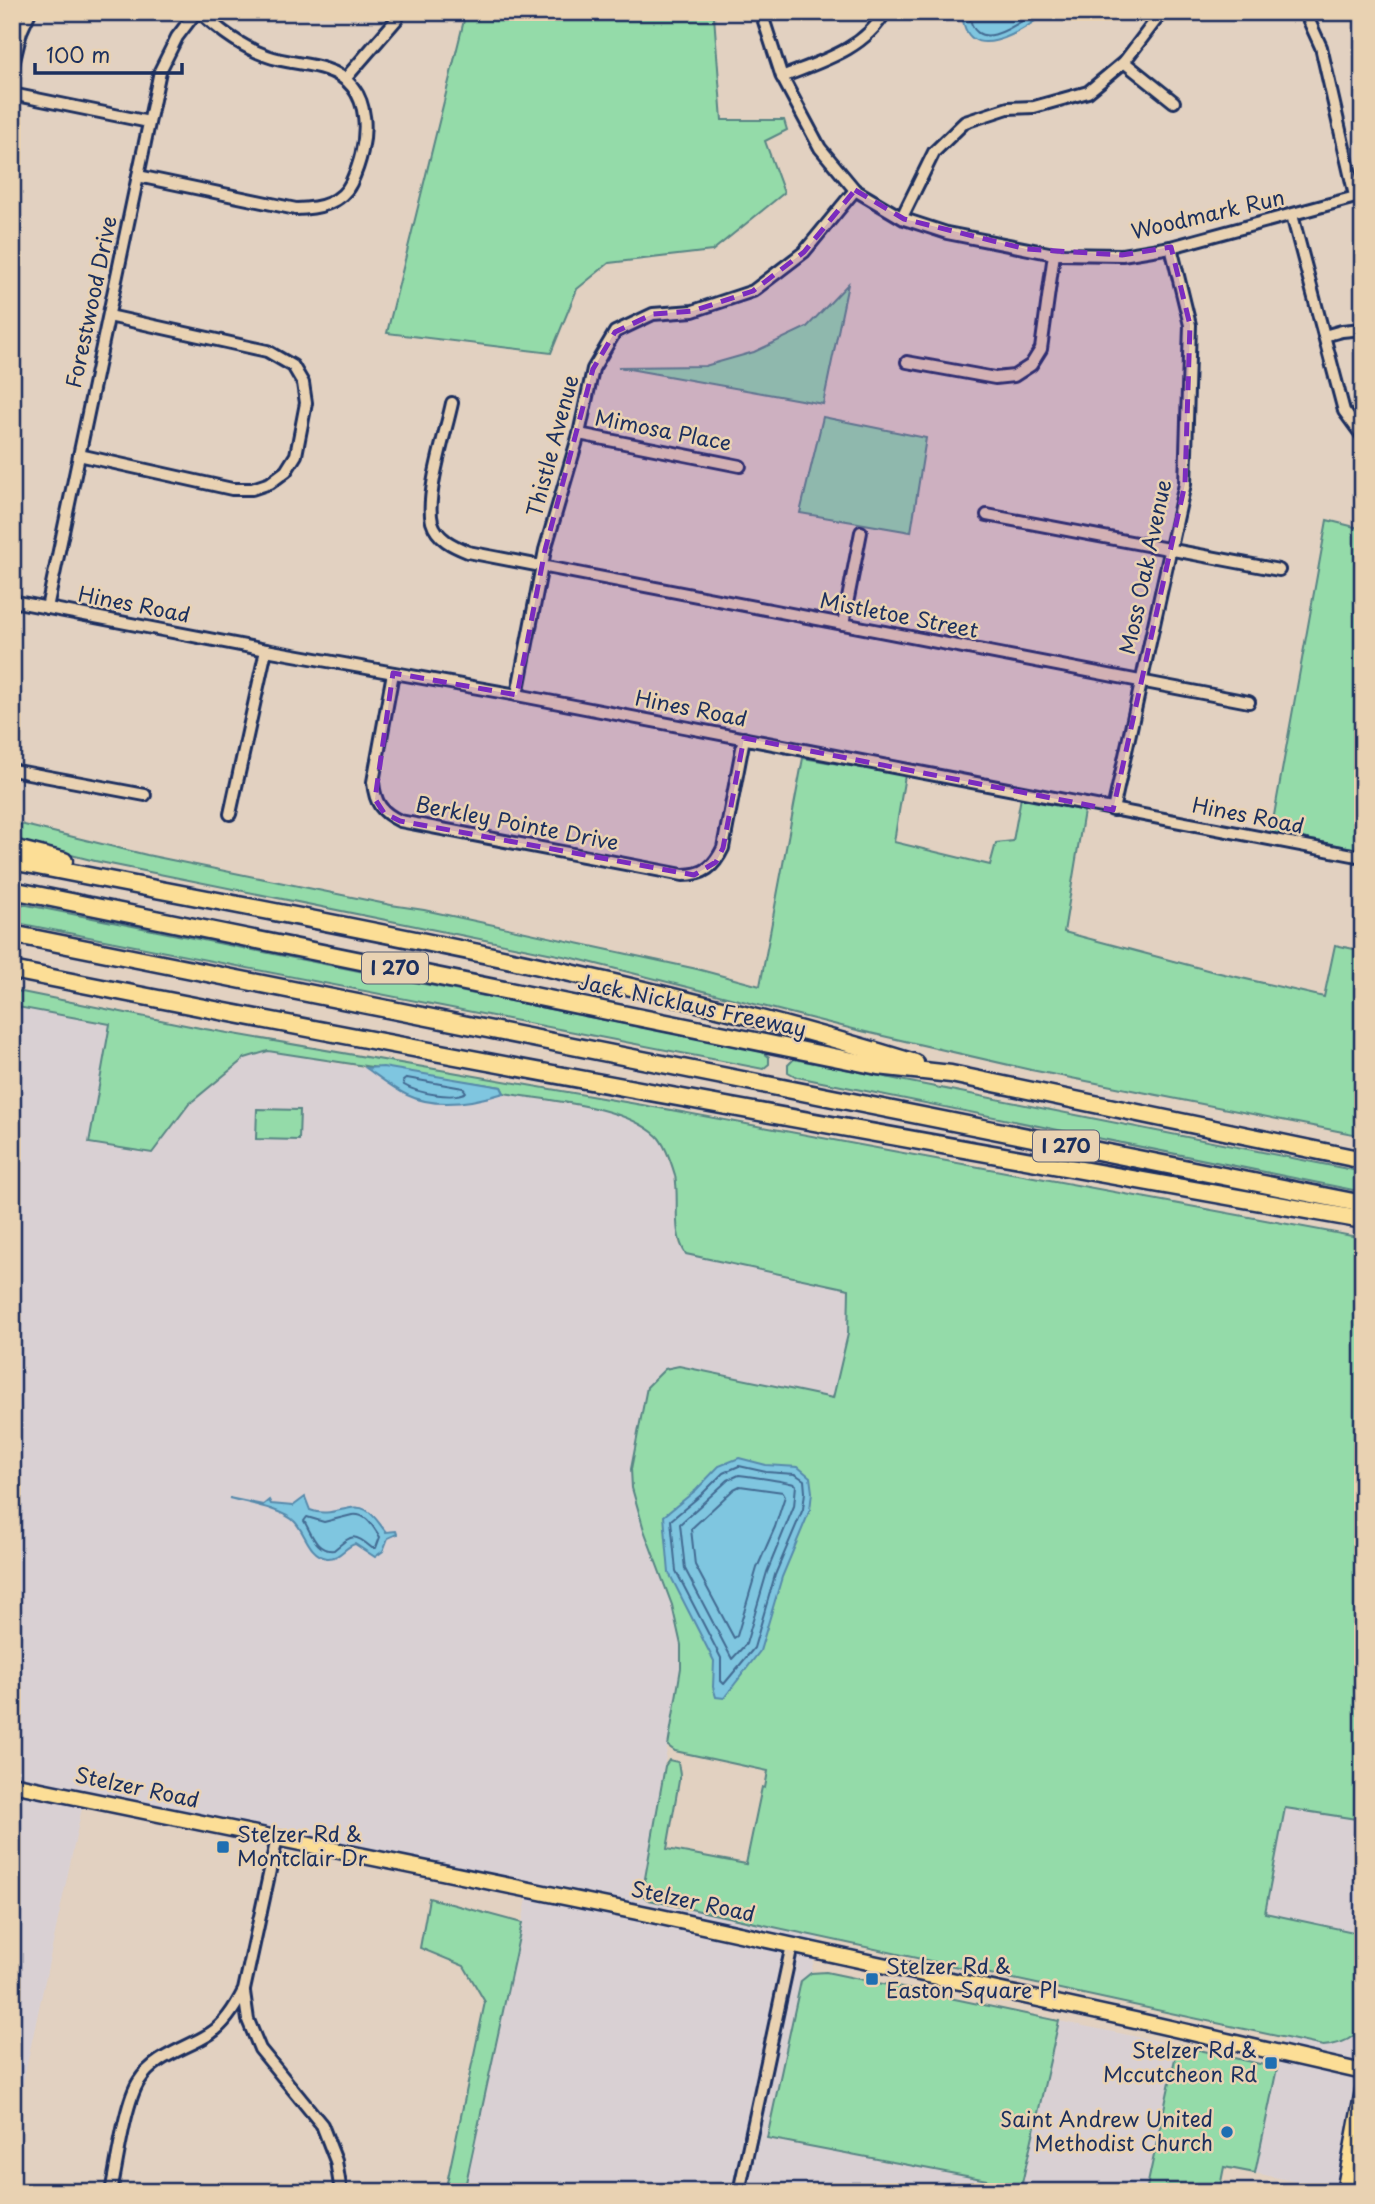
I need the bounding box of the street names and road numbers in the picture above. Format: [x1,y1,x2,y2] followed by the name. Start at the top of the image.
[1128,180,1287,246] street label: Woodmark Run
[56,213,124,391] street label: Forestwood Drive
[517,371,585,520] street label: Thistle Avenue
[592,400,734,458] street label: Mimosa Place
[1110,476,1178,657] street label: Moss Oak Avenue
[76,577,193,630] street label: Hines Road
[817,583,981,645] street label: Mistletoe Street
[633,681,750,734] street label: Hines Road
[413,787,622,857] street label: Berkley Pointe Drive
[1190,788,1307,841] street label: Hines Road
[362,952,428,984] road number: I 270
[575,964,810,1044] street label: Jack Nicklaus Freeway
[1033,1130,1099,1162] road number: I 270
[72,1757,203,1815] street label: Stelzer Road
[628,1871,759,1929] street label: Stelzer Road

